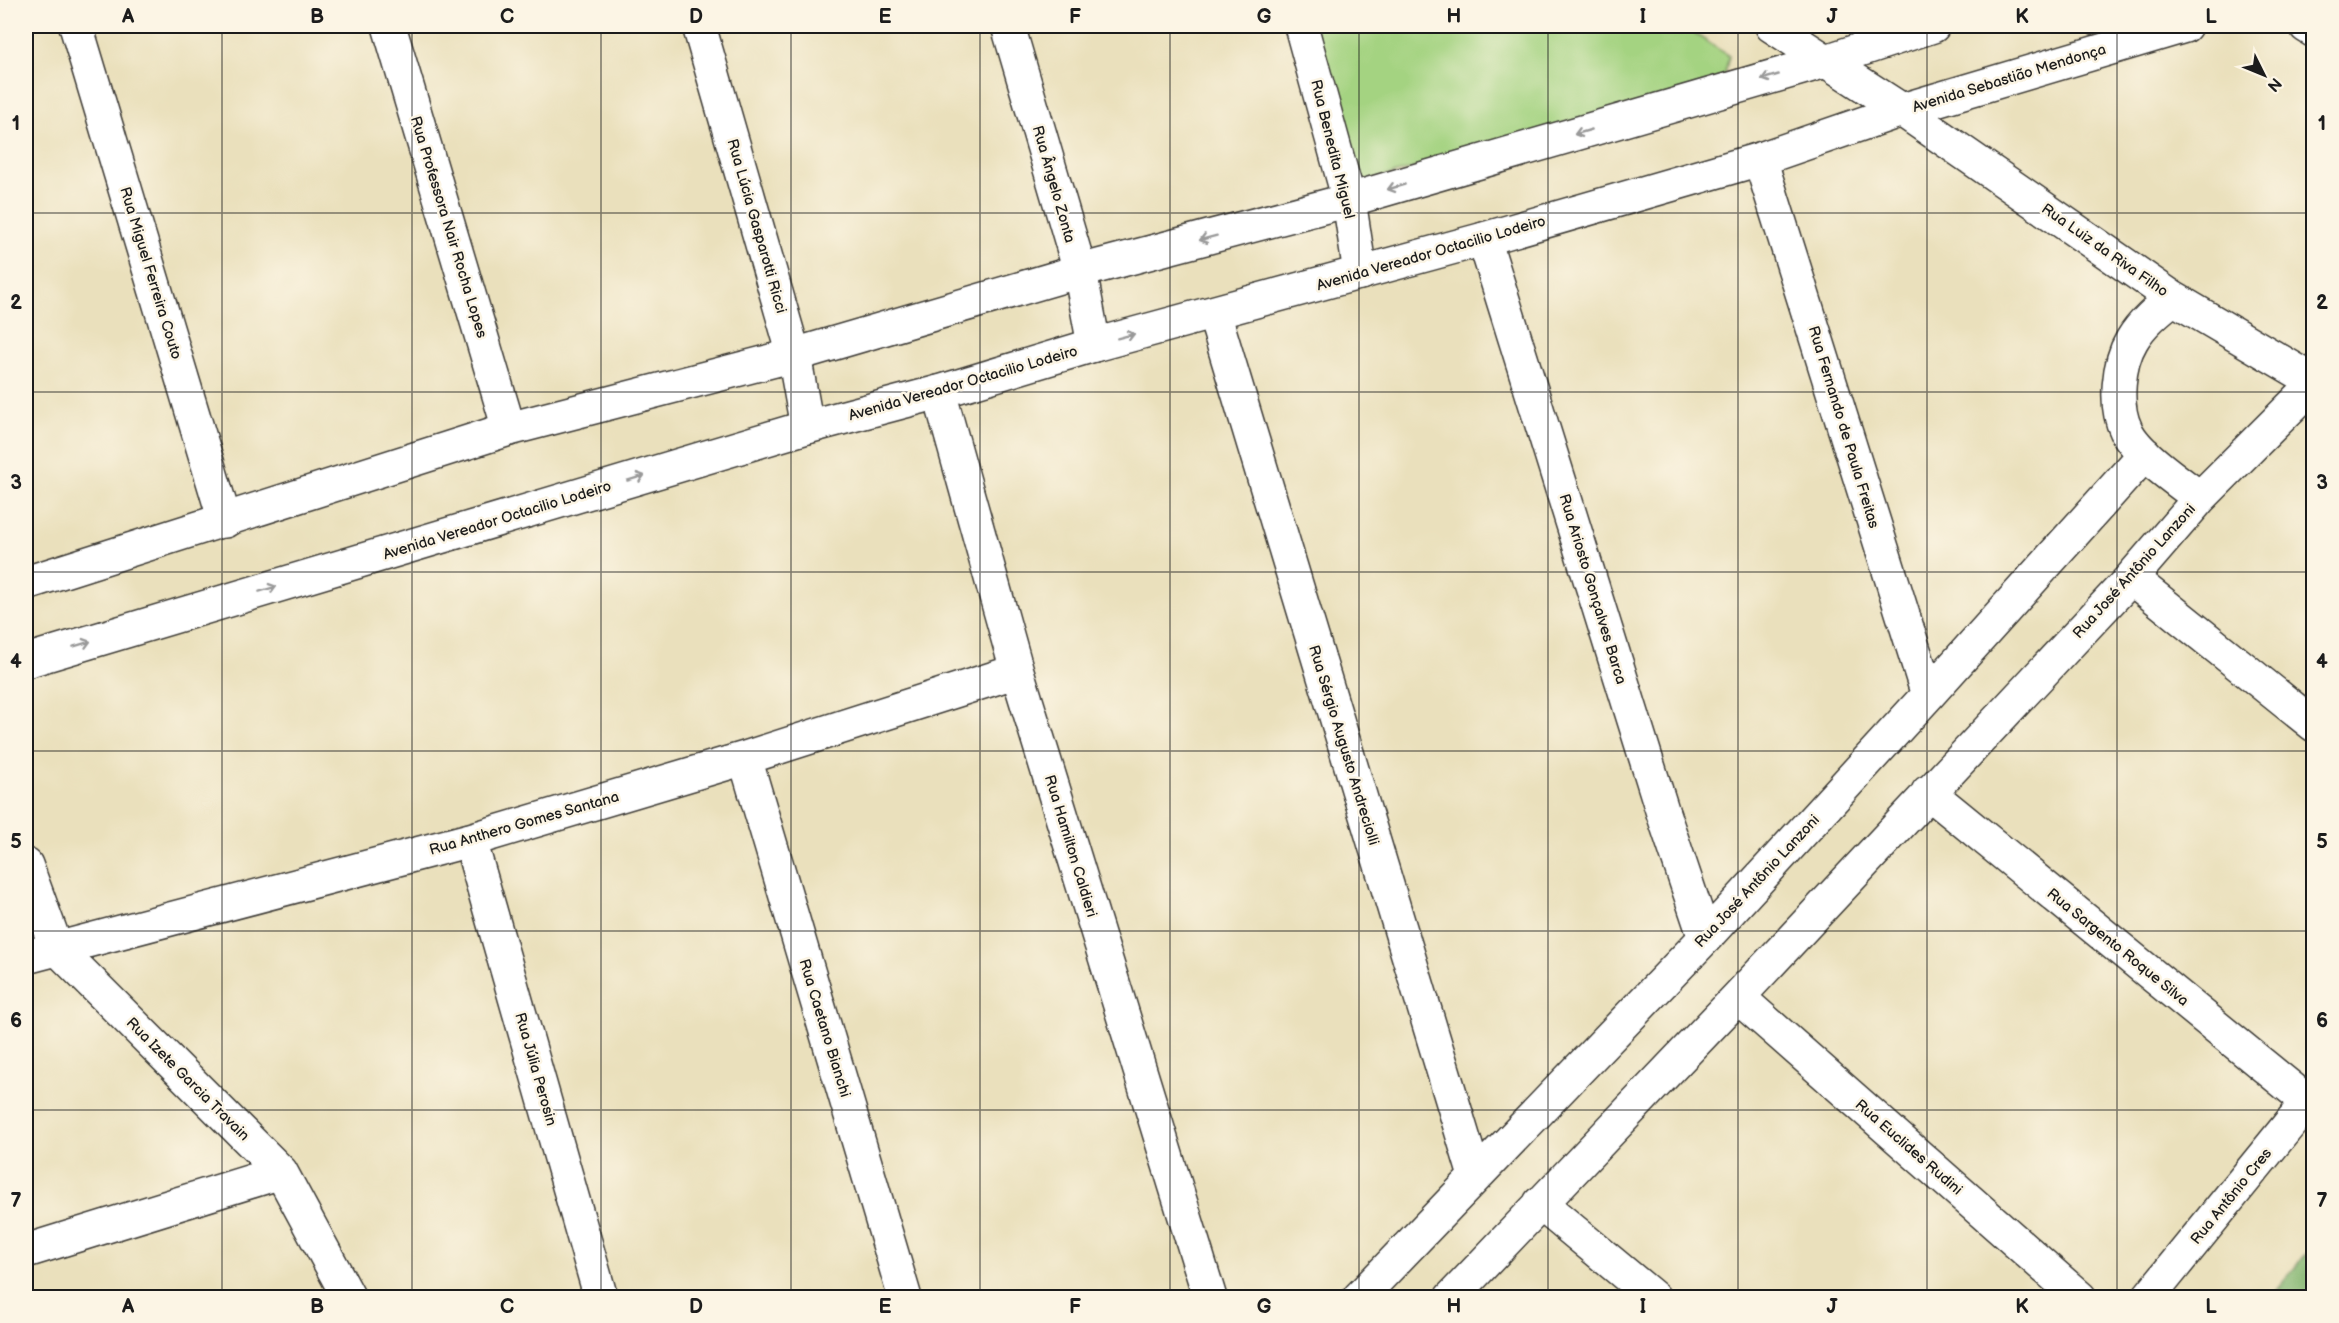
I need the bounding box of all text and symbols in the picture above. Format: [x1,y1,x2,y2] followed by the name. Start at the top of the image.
[121,5,135,29] text: A
[310,5,324,29] text: B
[500,5,514,29] text: C
[689,5,703,29] text: D
[879,5,892,29] text: E
[1069,5,1081,29] text: F
[1257,5,1272,29] text: G
[1447,5,1461,29] text: H
[1640,5,1646,29] text: I
[1827,5,1839,29] text: J
[2015,5,2029,29] text: K
[2205,5,2217,29] text: L
[1910,40,2108,117] street label: Avenida Sebastião Mendonça
[2234,45,2294,105] north arrow
[1761,72,1780,83] one-way arrow
[2263,73,2285,95] text: N
[1306,78,1359,221] street label: Rua Benedita Miguel
[12,112,20,136] text: 1
[2318,112,2326,136] text: 1
[406,114,492,341] street label: Rua Professora Nair Rocha Lopes
[1028,123,1079,245] street label: Rua Ângelo Zonta
[1574,127,1593,138] one-way arrow
[722,137,791,316] street label: Rua Lúcia Gasparotti Ricci
[1387,182,1406,193] one-way arrow
[115,185,186,362] street label: Rua Miguel Ferreira Couto
[2038,200,2172,301] street label: Rua Luiz da Riva Filho
[1314,212,1548,295] street label: Avenida Vereador Octacilio Lodeiro
[1198,232,1217,244] one-way arrow
[10,291,22,315] text: 2
[2316,291,2328,315] text: 2
[1804,324,1884,531] street label: Rua Fernando de Paula Freitas
[1116,330,1135,342] one-way arrow
[846,342,1080,425] street label: Avenida Vereador Octacilio Lodeiro
[10,471,22,495] text: 3
[2316,471,2328,495] text: 3
[626,472,645,483] one-way arrow
[381,477,613,564] street label: Avenida Vereador Octacilio Lodeiro
[1554,492,1631,687] street label: Rua Ariosto Gonçalves Barca
[2069,500,2200,643] street label: Rua José Antônio Lanzoni
[258,583,277,594] one-way arrow
[72,638,91,649] one-way arrow
[1304,643,1383,847] street label: Rua Sérgio Augusto Andreciolli
[10,650,22,674] text: 4
[2316,650,2328,674] text: 4
[1040,773,1101,920] street label: Rua Hamilton Caldieri
[427,787,621,860] street label: Rua Anthero Gomes Santana
[1691,811,1824,952] street label: Rua José Antônio Lanzoni
[10,830,22,854] text: 5
[2316,830,2328,854] text: 5
[2043,884,2192,1011] street label: Rua Sargento Roque Silva
[794,957,855,1100] street label: Rua Caetano Bianchi
[10,1009,22,1033] text: 6
[2316,1009,2328,1033] text: 6
[510,1010,561,1128] street label: Rua Júlia Perosin
[122,1014,253,1145] street label: Rua Izete Garcia Travain
[1851,1096,1966,1199] street label: Rua Euclides Rudini
[2187,1144,2276,1248] street label: Rua Antônio Cres
[10,1189,22,1213] text: 7
[2316,1189,2328,1213] text: 7
[121,1295,135,1319] text: A
[310,1295,324,1319] text: B
[500,1295,514,1319] text: C
[689,1295,703,1319] text: D
[879,1295,892,1319] text: E
[1069,1295,1081,1319] text: F
[1257,1295,1272,1319] text: G
[1447,1295,1461,1319] text: H
[1640,1295,1646,1319] text: I
[1827,1295,1839,1319] text: J
[2015,1295,2029,1319] text: K
[2205,1295,2217,1319] text: L

